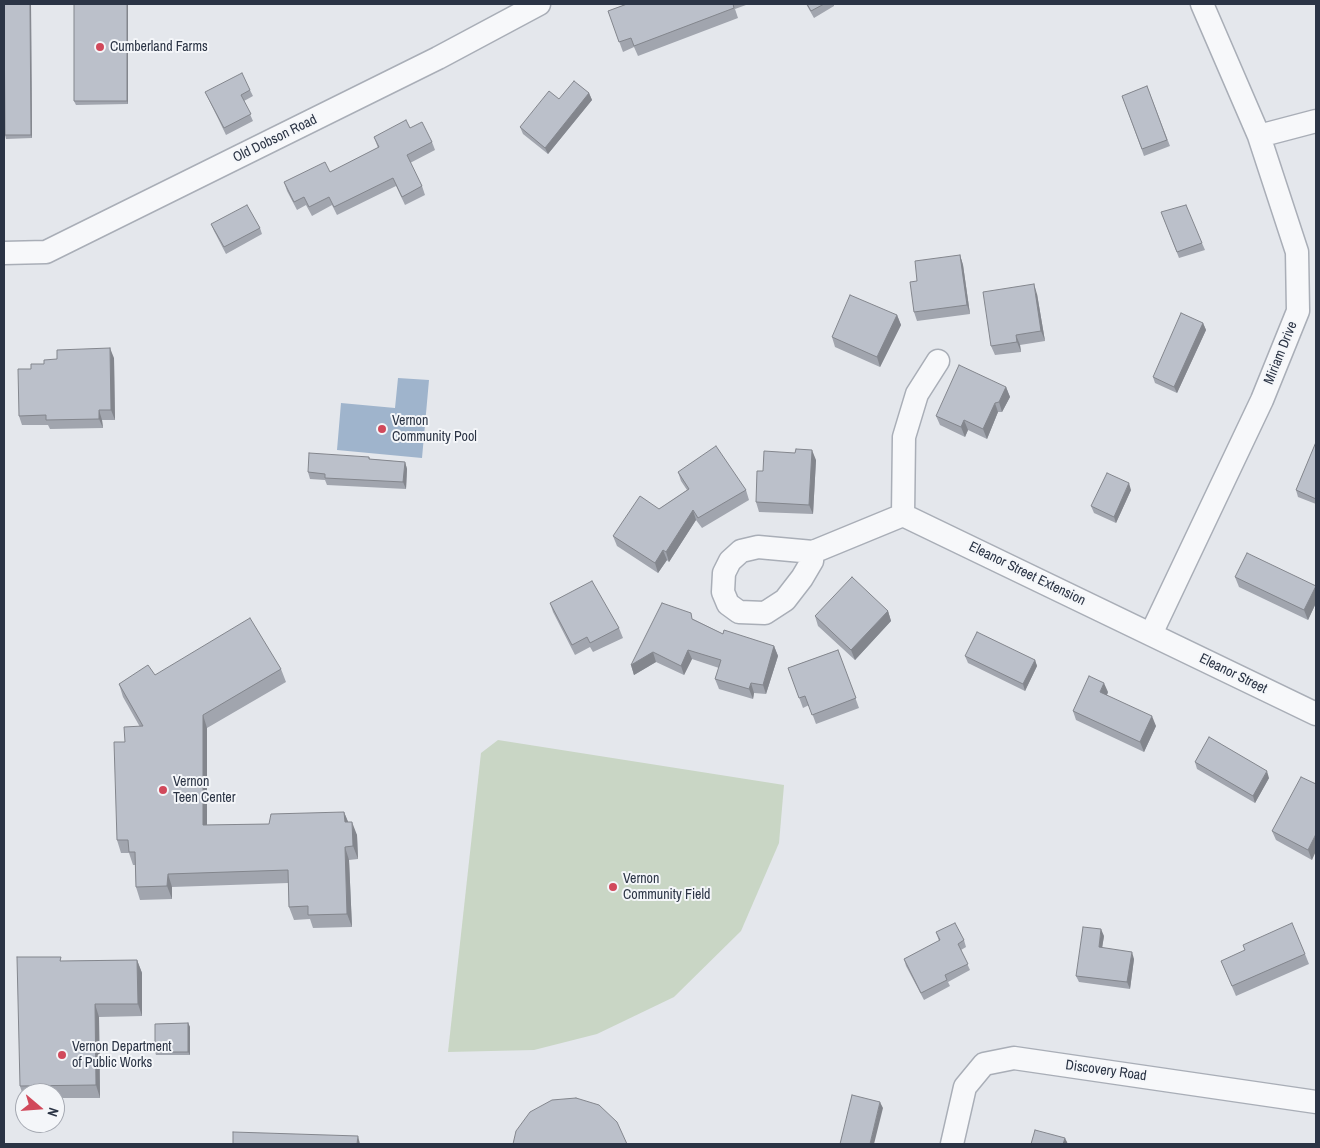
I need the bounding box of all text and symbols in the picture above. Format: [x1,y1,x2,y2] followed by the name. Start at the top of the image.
[110,39,208,55] place label: Cumberland Farms
[94,41,106,53] marker: Cumberland Farms
[230,111,320,167] street label: Old Dobson Road
[1261,319,1301,387] street label: Miriam Drive
[392,413,477,446] place label: Vernon Community Pool
[376,423,388,435] marker: Vernon Community Pool
[966,538,1088,610] street label: Eleanor Street Extension
[1196,650,1270,698] street label: Eleanor Street
[173,774,236,806] place label: Vernon Teen Center
[157,784,169,796] marker: Vernon Teen Center
[623,871,710,904] place label: Vernon Community Field
[607,881,619,893] marker: Vernon Community Field
[72,1039,172,1072] place label: Vernon Department of Public Works
[56,1049,68,1061] marker: Vernon Department of Public Works
[1064,1057,1148,1085] street label: Discovery Road
[15,1083,65,1133] north arrow
[43,1106,63,1119] text: N

